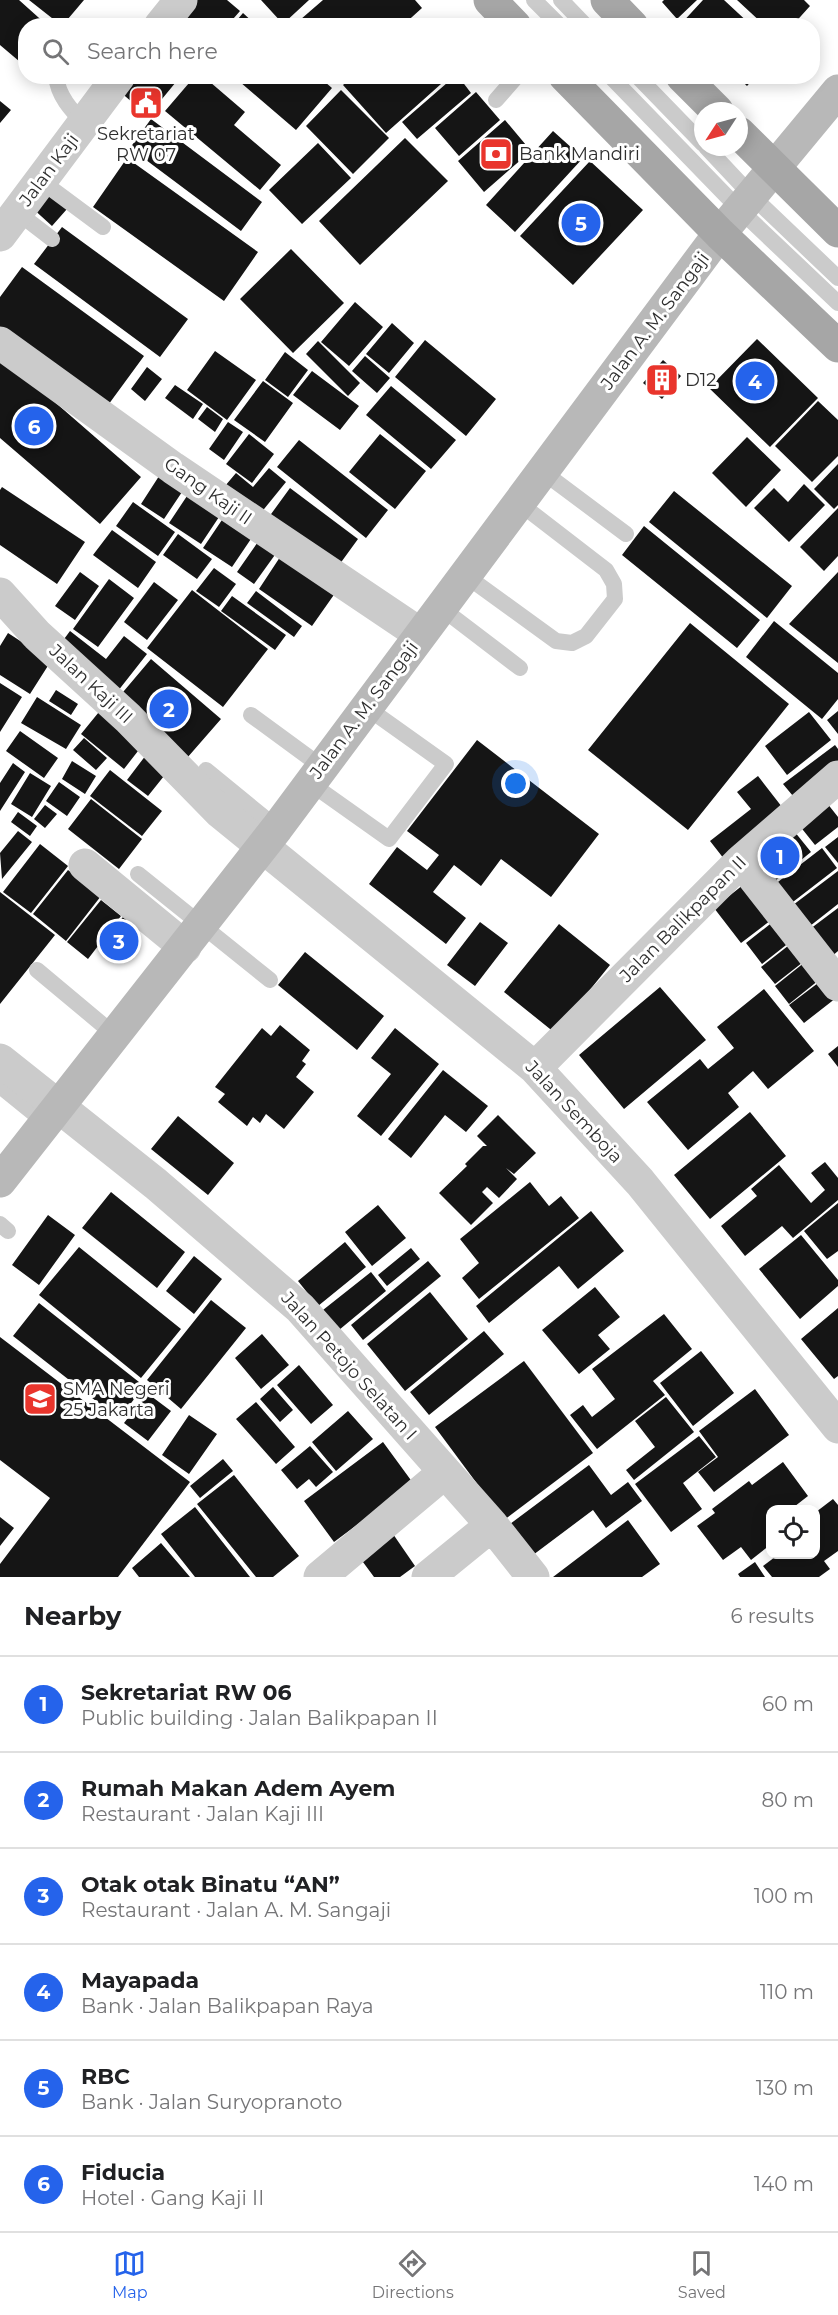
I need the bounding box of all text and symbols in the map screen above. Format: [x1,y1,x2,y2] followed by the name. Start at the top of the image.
[18,18,820,84] search box
[39,35,72,68] icon: search
[87,38,218,65] text: Search here
[128,85,164,121] public building icon: Sekretariat RW 07
[694,102,748,156] north arrow
[97,123,195,166] place label: Sekretariat RW 07
[14,129,83,211] street label: Jalan Kaji
[478,136,514,172] bank icon: Bank Mandiri
[519,143,640,165] place label: Bank Mandiri
[562,200,600,246] pin: 5
[596,248,714,395] street label: Jalan A. M. Sangaji
[736,358,774,404] pin: 4
[644,362,680,398] building icon: D12
[685,369,716,391] place label: D12
[15,404,54,448] pin: 6
[160,453,256,529] street label: Gang Kaji II
[305,637,423,784] street label: Jalan A. M. Sangaji
[44,639,137,728] street label: Jalan Kaji III
[150,686,188,732] pin: 2
[501,769,530,798] your location
[760,834,800,878] pin: 1
[614,851,751,988] street label: Jalan Balikpapan II
[100,918,138,964] pin: 3
[520,1055,627,1168] street label: Jalan Semboja
[276,1287,421,1445] street label: Jalan Petojo Selatan I
[63,1378,170,1421] place label: SMA Negeri 25 Jakarta
[22,1381,58,1417] school or university icon: SMA Negeri 25 Jakarta
[766,1505,820,1559] map controls
[766,1505,820,1559] button: locate
[24,1600,121,1632] text: Nearby
[730,1604,814,1628] text: 6 results
[81,1679,292,1706] text: Sekretariat RW 06
[40,1692,47,1716] text: 1
[762,1692,814,1716] text: 60 m
[81,1706,438,1730] text: Public building · Jalan Balikpapan II
[81,1775,395,1802] text: Rumah Makan Adem Ayem
[38,1788,49,1812] text: 2
[762,1788,814,1812] text: 80 m
[81,1802,324,1826] text: Restaurant · Jalan Kaji III
[81,1871,340,1898] text: Otak otak Binatu “AN”
[38,1884,49,1908] text: 3
[754,1884,814,1908] text: 100 m
[81,1898,391,1922] text: Restaurant · Jalan A. M. Sangaji
[81,1967,199,1994] text: Mayapada
[37,1980,50,2004] text: 4
[760,1980,814,2004] text: 110 m
[81,1994,373,2018] text: Bank · Jalan Balikpapan Raya
[81,2063,130,2090] text: RBC
[38,2076,49,2100] text: 5
[756,2076,814,2100] text: 130 m
[81,2090,342,2114] text: Bank · Jalan Suryopranoto
[81,2159,165,2186] text: Fiducia
[37,2172,50,2196] text: 6
[754,2172,814,2196] text: 140 m
[81,2186,264,2210] text: Hotel · Gang Kaji II
[112,2247,148,2302] tab: Map
[372,2247,454,2302] tab: Directions
[678,2247,726,2302] tab: Saved

